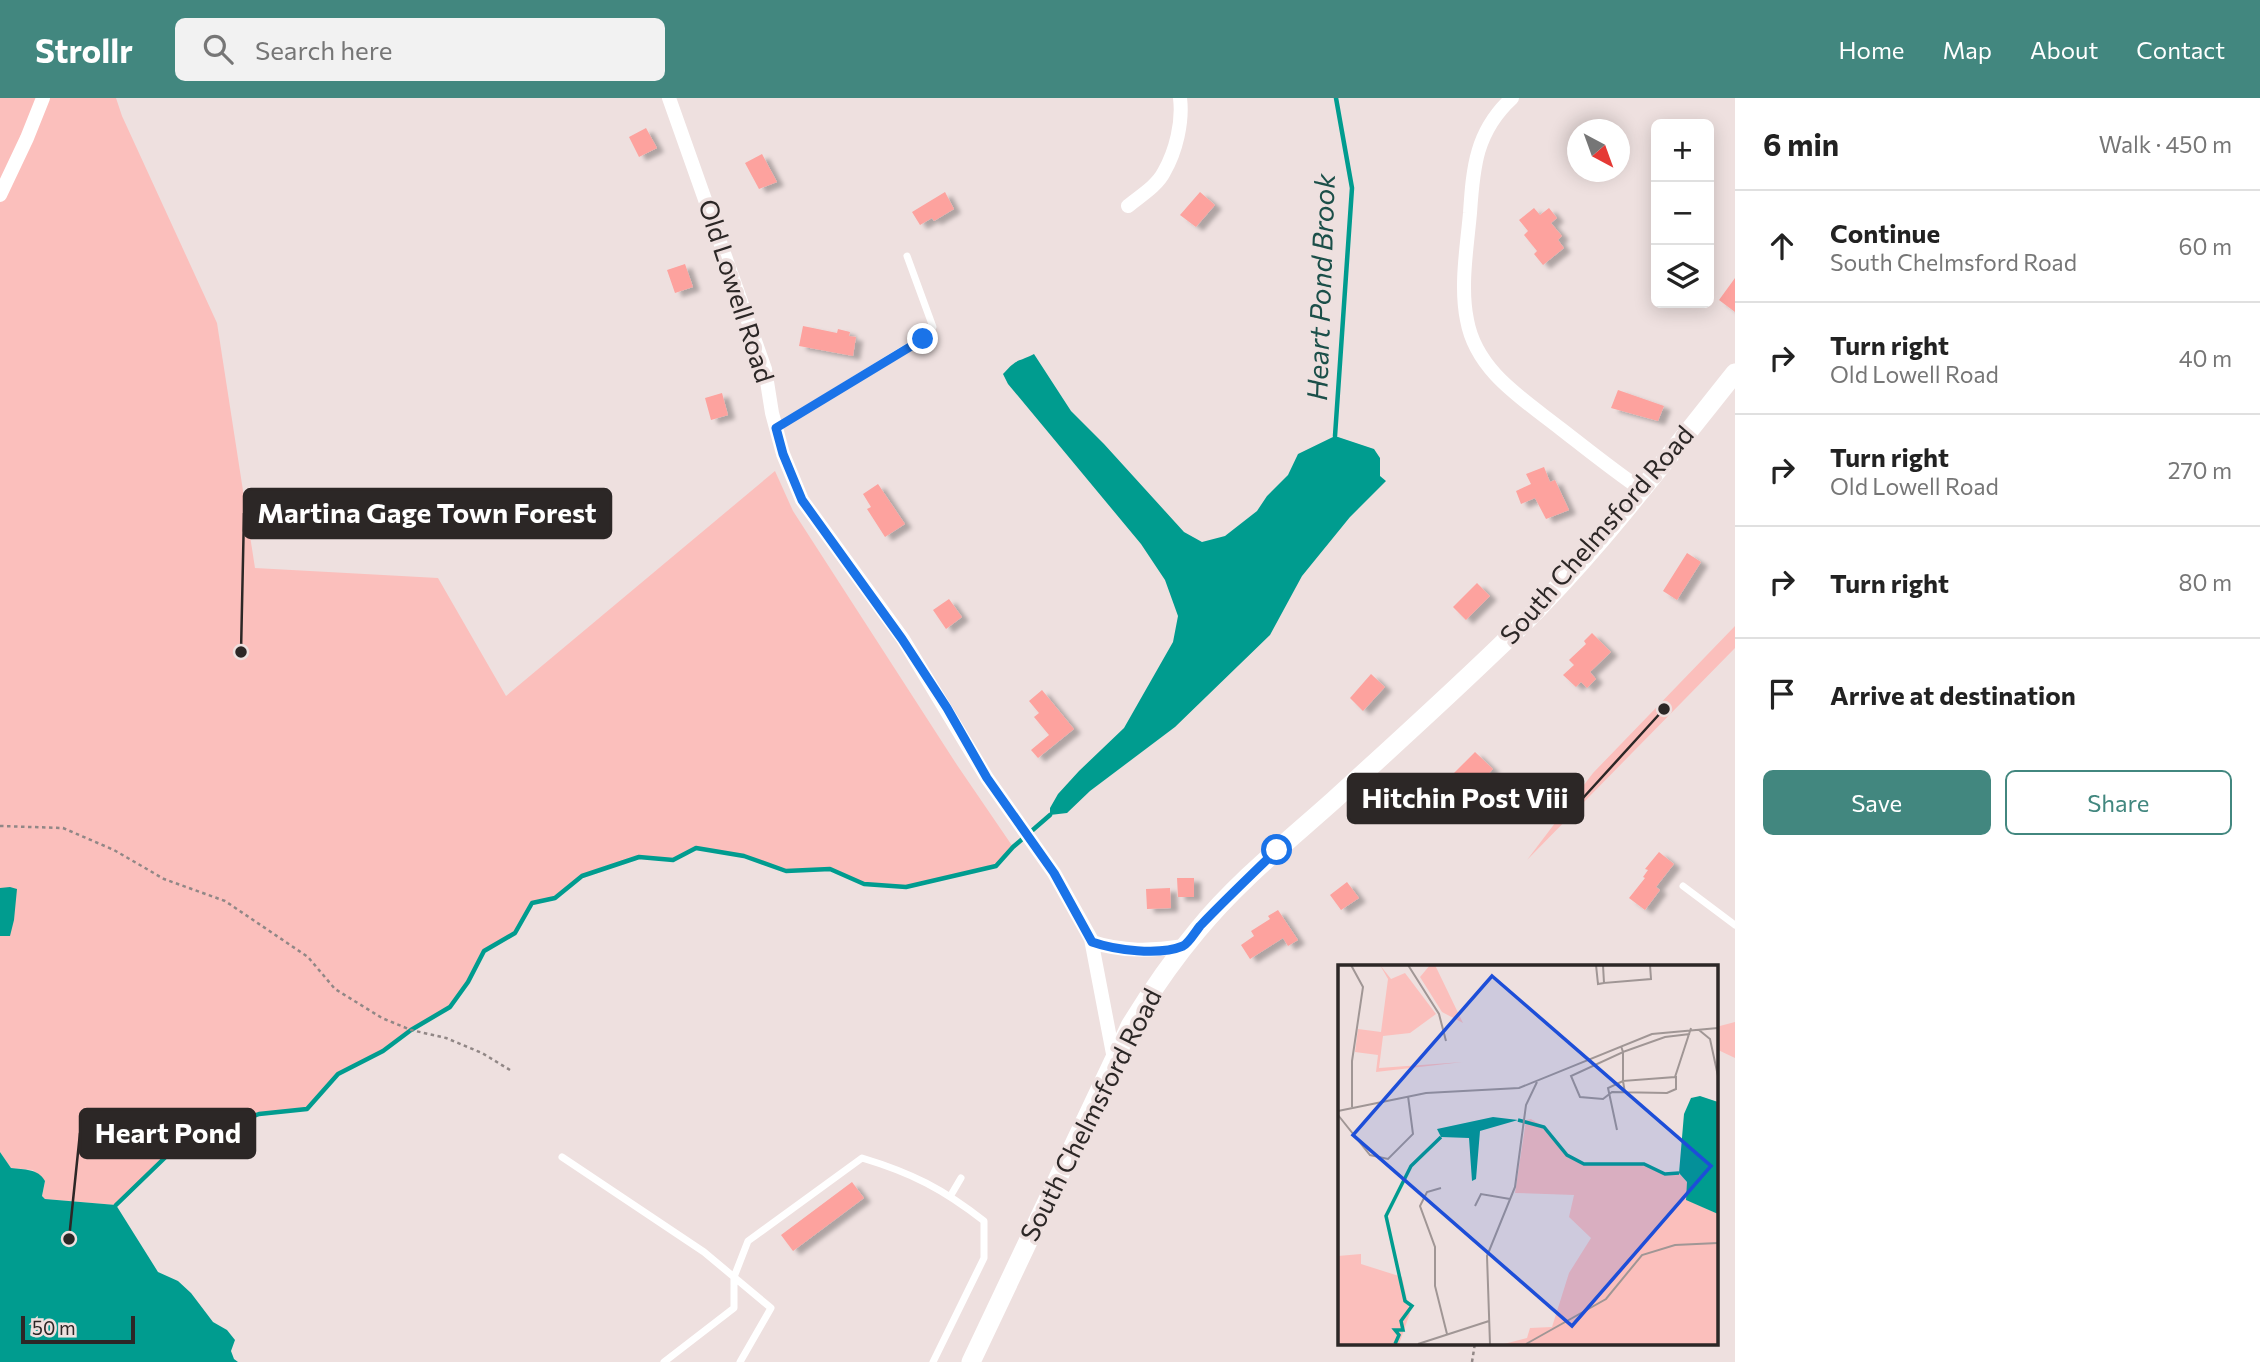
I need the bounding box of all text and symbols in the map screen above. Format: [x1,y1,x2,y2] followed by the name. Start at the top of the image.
[175,18,665,81] search box
[35,29,133,70] text: Strollr
[199,30,237,68] icon: search
[255,34,392,65] text: Search here
[1839,35,1905,64] text: Home
[1943,35,1992,64] text: Map
[2030,35,2098,64] text: About
[2136,35,2225,64] text: Contact
[1567,119,1630,182] north arrow
[1651,119,1714,308] map controls
[1651,119,1714,182] button: +
[1763,125,1839,162] text: 6 min
[2099,130,2232,158] text: Walk · 450 m
[1299,172,1341,401] water label: Heart Pond Brook
[1651,182,1714,245] button: −
[693,195,782,386] street label: Old Lowell Road
[1830,217,1940,248] text: Continue
[1763,227,1801,265] icon: ahead
[2179,232,2232,260] text: 60 m
[1651,245,1714,308] button: layers
[1830,248,2077,276] text: South Chelmsford Road
[907,323,938,354] route end
[1830,329,1949,360] text: Turn right
[1763,339,1801,377] icon: right
[2179,344,2232,372] text: 40 m
[1830,360,1999,388] text: Old Lowell Road
[1493,419,1699,650] street label: South Chelmsford Road
[1830,441,1949,472] text: Turn right
[1763,451,1801,489] icon: right
[2168,456,2232,484] text: 270 m
[1830,472,1999,500] text: Old Lowell Road
[244,489,611,538] callout: Martina Gage Town Forest
[257,495,597,529] text: Martina Gage Town Forest
[1763,563,1801,601] icon: right
[1830,567,1949,598] text: Turn right
[2179,568,2232,596] text: 80 m
[1763,675,1801,713] icon: arrive
[1830,679,2076,710] text: Arrive at destination
[1763,770,1991,835] button: Save
[2005,770,2232,835] button: Share
[1348,774,1583,823] callout: Hitchin Post Viii
[1361,780,1569,814] text: Hitchin Post Viii
[1261,834,1292,865] route start
[1338,965,1717,1344] inset map
[1012,983,1167,1246] street label: South Chelmsford Road
[80,1109,255,1158] callout: Heart Pond
[95,1115,241,1149] text: Heart Pond
[21,1313,135,1345] scale bar
[32,1316,76,1339] text: 50 m

